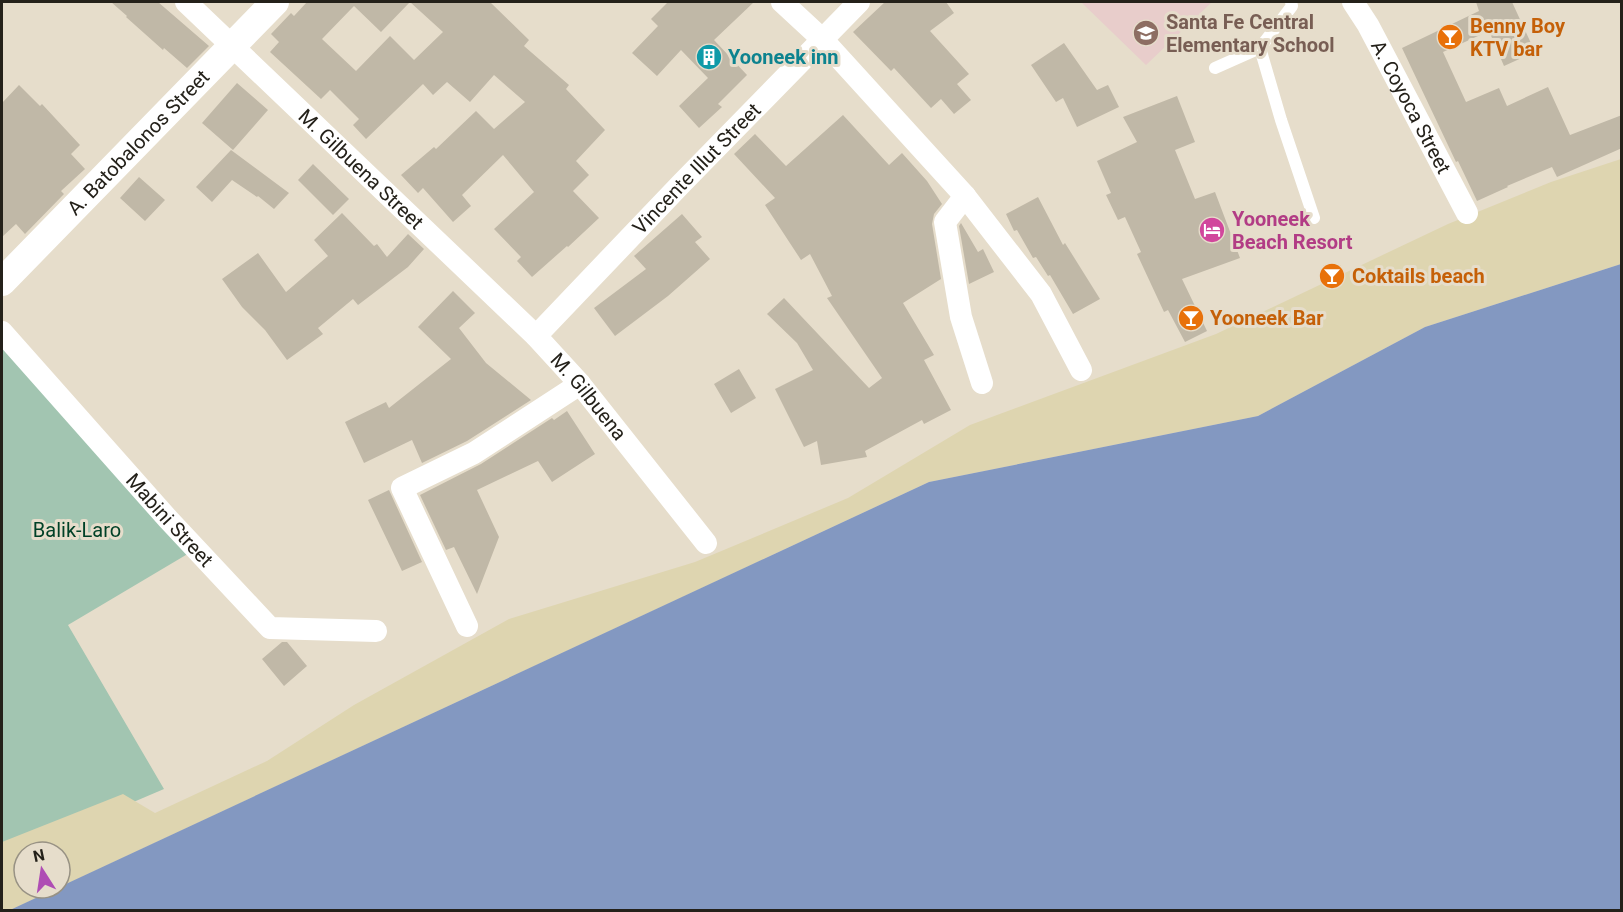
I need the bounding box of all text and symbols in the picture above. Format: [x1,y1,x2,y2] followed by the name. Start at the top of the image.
[1166,10,1335,57] place label: Santa Fe Central Elementary School
[1470,14,1566,61] place label: Benny Boy KTV bar
[1131,18,1161,48] school or university icon: Santa Fe Central Elementary School
[1435,22,1465,52] bar icon: Benny Boy KTV bar
[1366,36,1456,178] street label: A. Coyoca Street
[694,42,724,72] building icon: Yooneek inn
[728,45,839,69] place label: Yooneek inn
[62,65,214,220] street label: A. Batobalonos Street
[628,98,766,239] street label: Vincente Illut Street
[294,104,429,234] street label: M. Gilbuena Street
[1232,207,1353,254] place label: Yooneek Beach Resort
[1197,215,1227,245] hotel icon: Yooneek Beach Resort
[1317,261,1347,291] bar icon: Coktails beach
[1352,264,1485,288] place label: Coktails beach
[1176,303,1206,333] bar icon: Yooneek Bar
[1210,306,1324,330] place label: Yooneek Bar
[546,348,632,445] street label: M. Gilbuena
[121,468,218,572] street label: Mabini Street
[33,518,121,542] park label: Balik-Laro
[12,840,72,900] north arrow
[31,845,46,866] text: N

